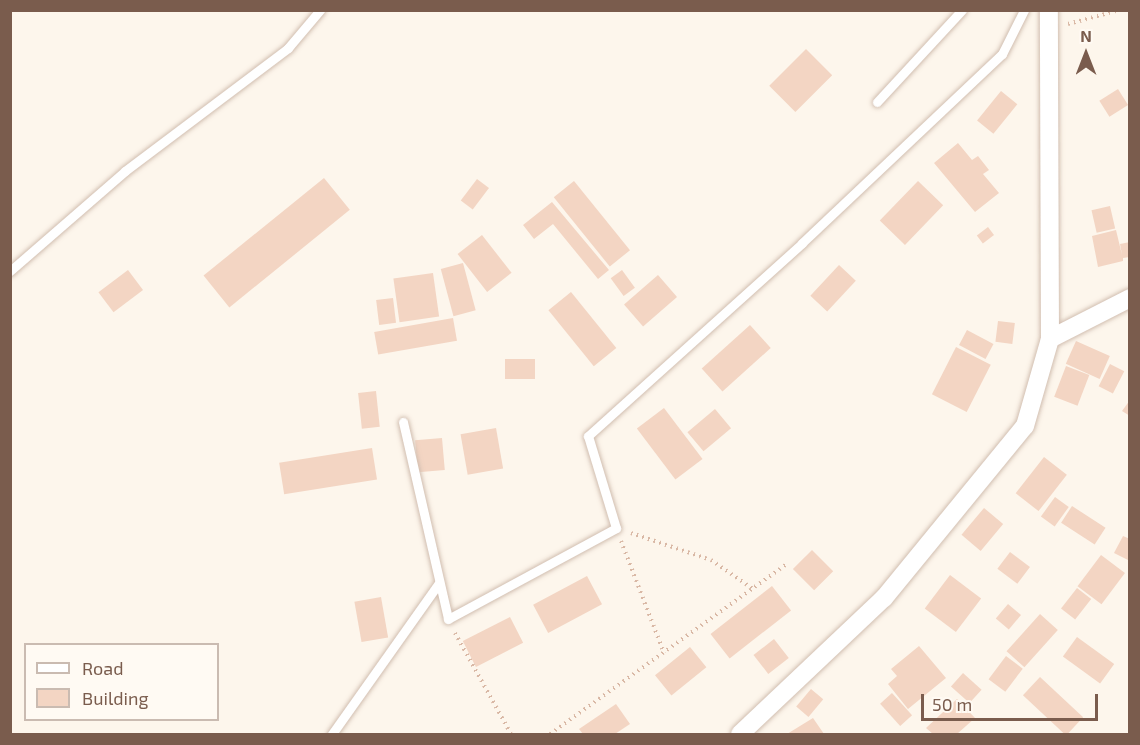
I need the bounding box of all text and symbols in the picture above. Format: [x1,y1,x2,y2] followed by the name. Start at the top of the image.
[1056,24,1116,84] north arrow
[1080,26,1092,45] text: N
[24,643,219,721] legend
[82,657,123,679] text: Road
[924,682,1101,720] scale bar
[82,687,149,709] text: Building
[932,693,972,715] text: 50 m

